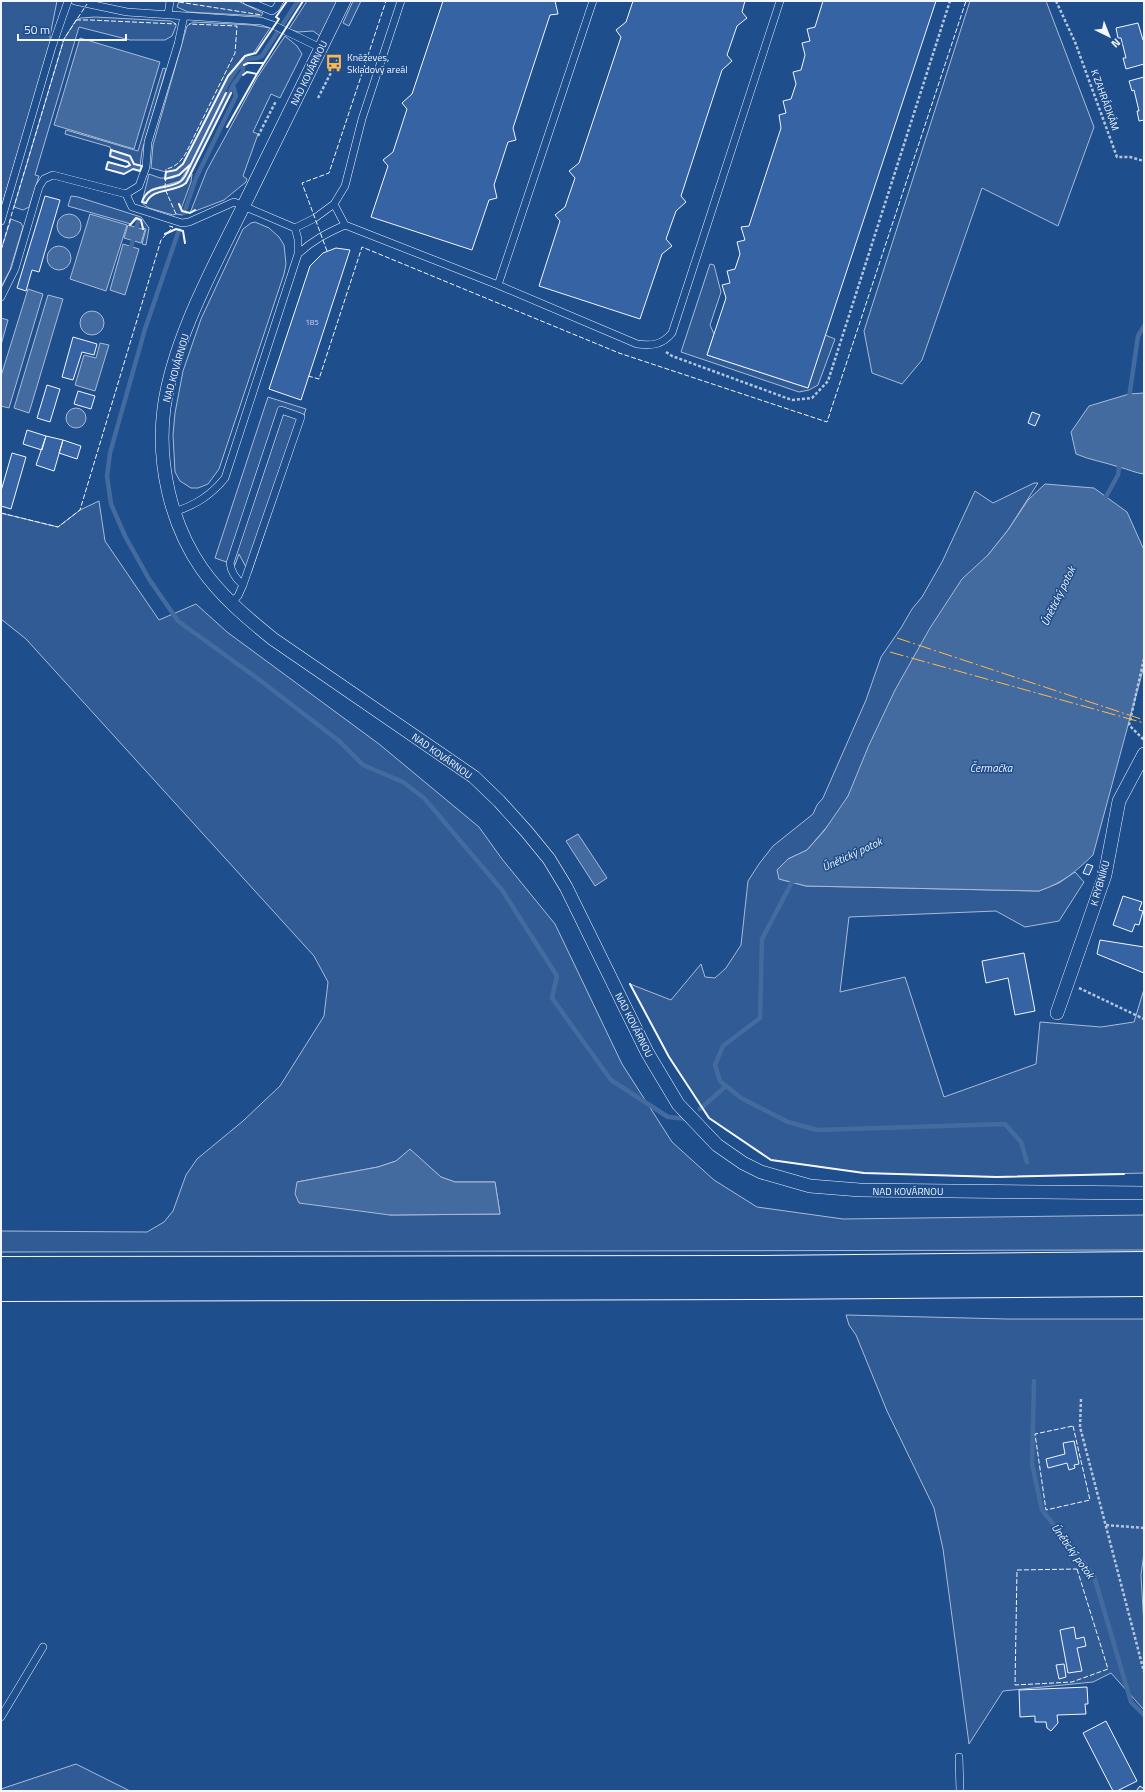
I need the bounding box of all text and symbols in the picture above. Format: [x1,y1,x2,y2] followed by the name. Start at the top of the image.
[18,16,126,42] scale bar
[1089,16,1129,56] north arrow
[24,20,50,39] text: 50 m
[1108,35,1124,52] text: N
[287,38,331,108] street label: NAD KOVÁRNOU
[347,50,408,77] place label: Kněževes, Skladový areál
[324,53,344,73] bus stop icon: Kněževes, Skladový areál
[1087,67,1123,133] street label: K ZAHRÁDKÁM
[305,316,319,328] house number: 185
[159,332,193,404] street label: NAD KOVÁRNOU
[1037,563,1080,628] water label: Únětický potok
[409,730,475,782] street label: NAD KOVÁRNOU
[970,760,1013,776] water label: Čermačka
[819,833,886,875] water label: Únětický potok
[1086,858,1114,908] street label: K RYBNÍKU
[611,990,657,1060] street label: NAD KOVÁRNOU
[873,1184,943,1199] street label: NAD KOVÁRNOU
[1048,1520,1099,1583] water label: Únětický potok

